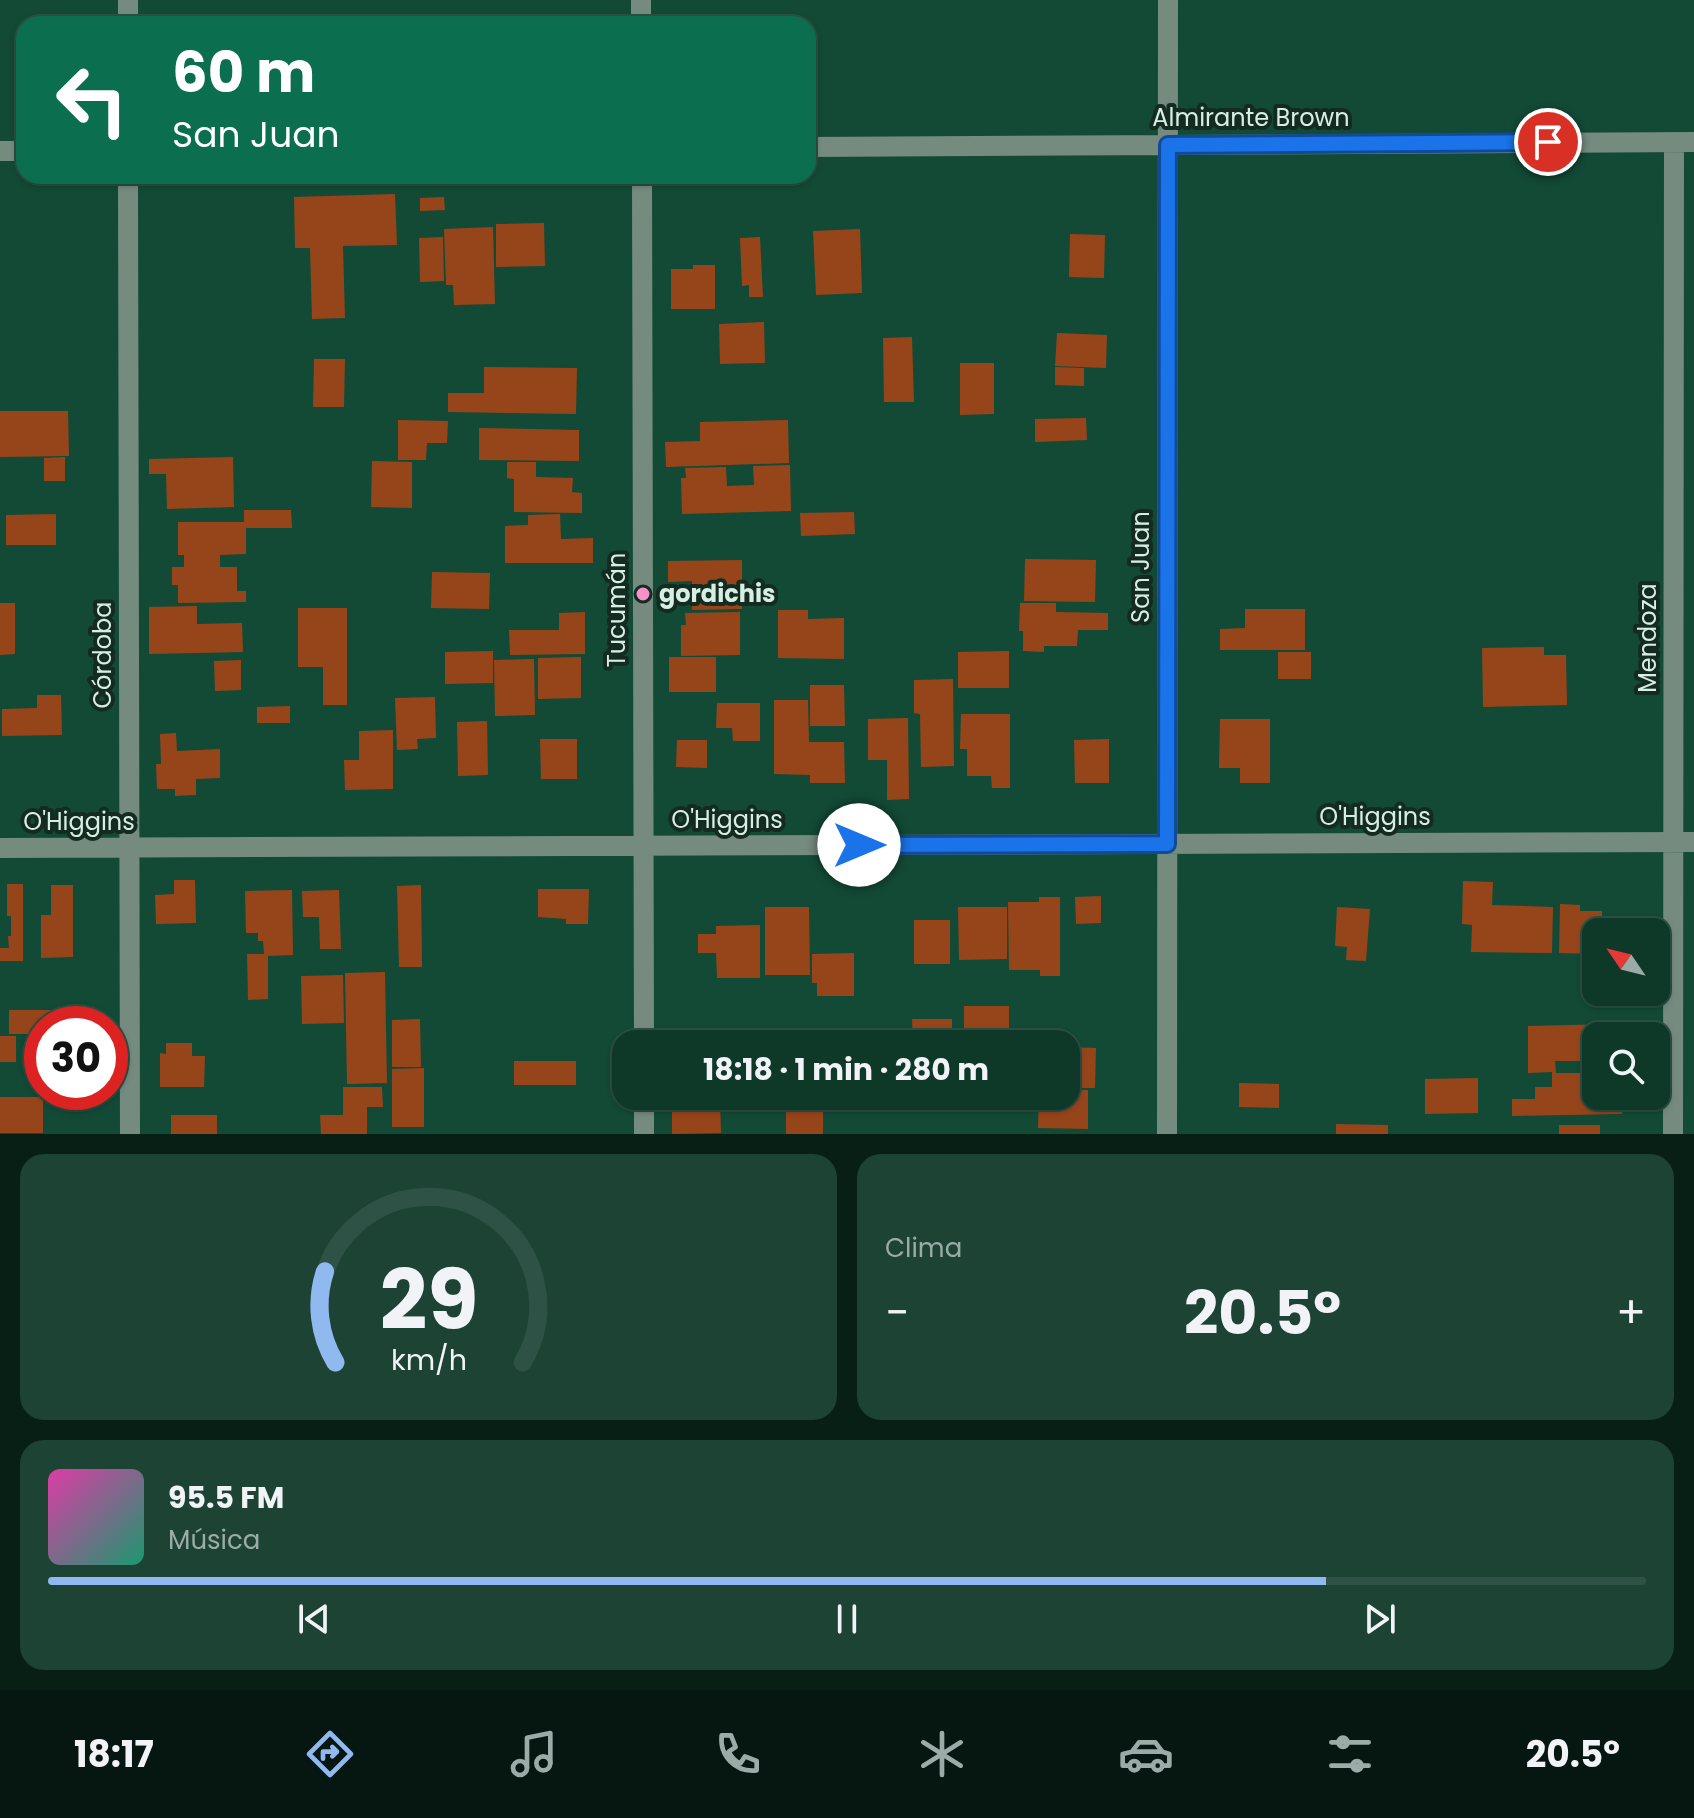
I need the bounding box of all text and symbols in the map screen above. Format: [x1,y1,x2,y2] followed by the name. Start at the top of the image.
[172,33,315,112] text: 60 m
[40,48,144,152] icon: left
[1152,101,1350,134] street label: Almirante Brown
[1514,108,1582,176] pin
[172,109,340,160] text: San Juan
[1526,120,1570,164] icon: arrive
[1124,511,1157,623] street label: San Juan
[600,553,633,667] street label: Tucumán
[659,577,775,610] place label: gordichis
[1631,583,1664,693] street label: Mendoza
[634,585,652,603] marker: gordichis
[86,602,119,708] street label: Córdoba
[1319,800,1431,833] street label: O'Higgins
[671,803,783,836] street label: O'Higgins
[817,803,901,887] position arrow
[23,805,135,838] street label: O'Higgins
[1582,918,1670,1006] north arrow
[1582,918,1670,1110] map controls
[24,1006,128,1110] speed limit sign: 30
[1582,1022,1670,1110] button: search
[703,1048,989,1091] text: 18:18 · 1 min · 280 m
[885,1230,962,1266] text: Clima
[379,1242,478,1358] text: 29
[1184,1271,1341,1355] text: 20.5°
[885,1282,909,1343] text: −
[1616,1282,1646,1343] text: +
[390,1340,467,1380] text: km/h
[168,1476,284,1519] text: 95.5 FM
[168,1522,260,1558] text: Música
[292,1597,336,1641] icon: previous
[825,1597,869,1641] icon: pause
[1358,1597,1402,1641] icon: next
[302,1726,358,1782] icon: directions
[506,1726,562,1782] icon: music
[710,1726,766,1782] icon: phone
[914,1726,970,1782] icon: climate
[1118,1726,1174,1782] icon: car
[1322,1726,1378,1782] icon: filters
[74,1729,154,1780] text: 18:17
[1526,1729,1620,1780] text: 20.5°

